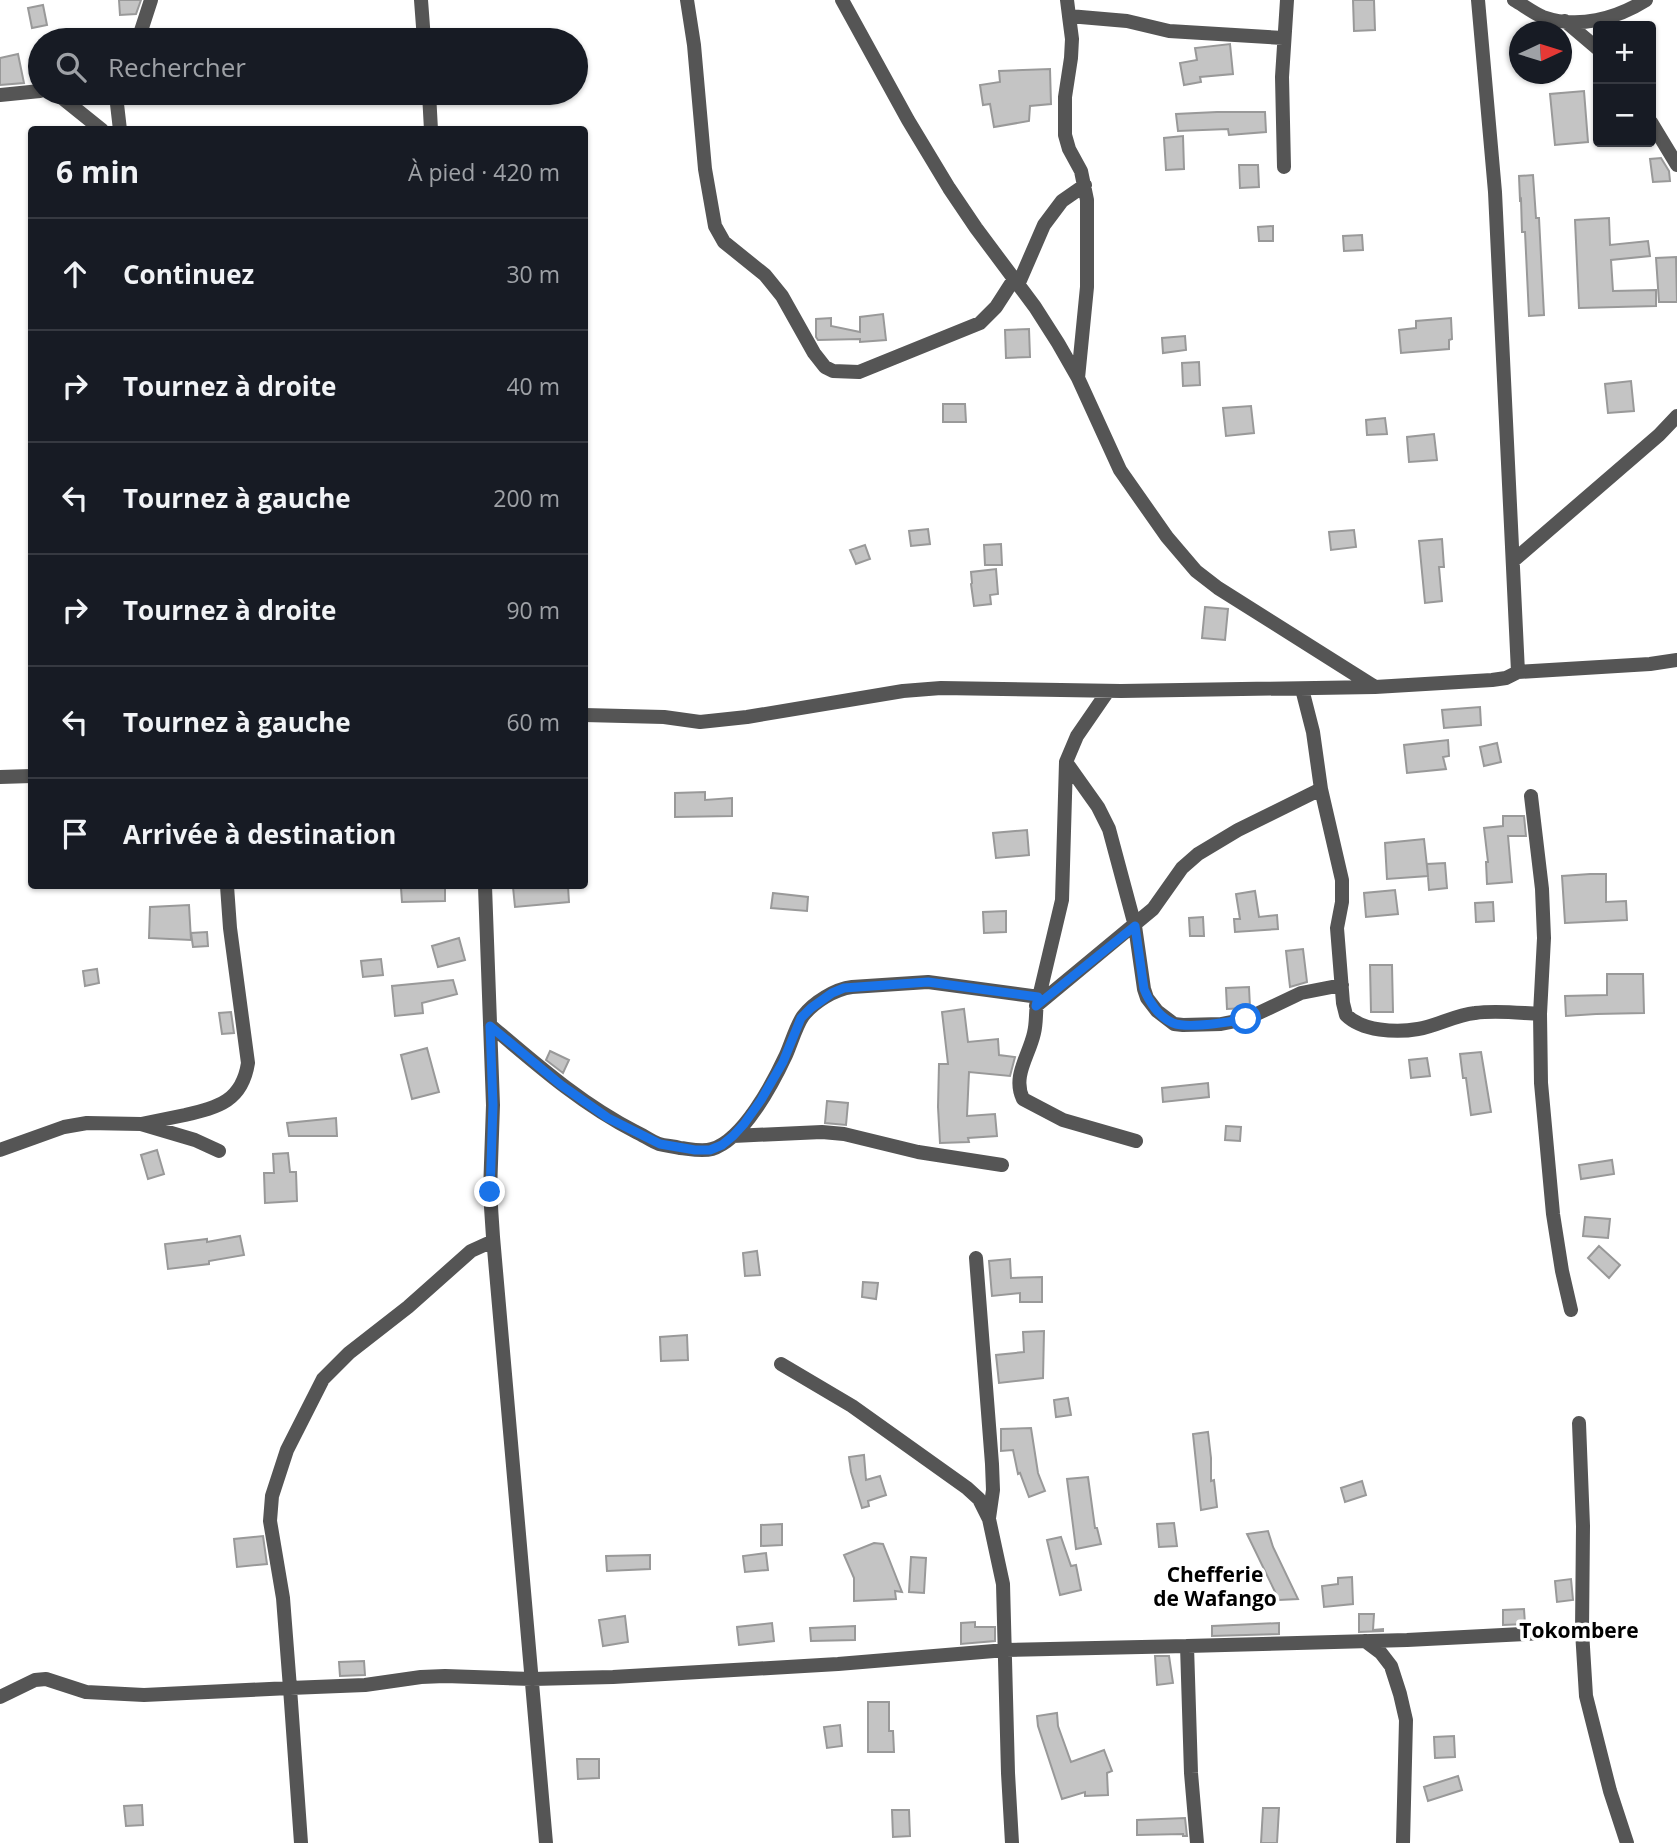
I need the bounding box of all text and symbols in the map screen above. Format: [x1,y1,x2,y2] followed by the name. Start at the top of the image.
[1509,21,1572,84] north arrow
[1593,21,1656,147] map controls
[1593,21,1656,84] button: +
[28,28,588,105] search box
[52,48,90,86] icon: search
[108,49,246,85] text: Rechercher
[1593,84,1656,147] button: −
[56,151,139,192] text: 6 min
[408,156,560,188] text: À pied · 420 m
[56,255,94,293] icon: ahead
[123,256,254,292] text: Continuez
[506,258,560,290] text: 30 m
[56,367,94,405] icon: right
[123,368,336,404] text: Tournez à droite
[506,370,560,402] text: 40 m
[56,479,94,517] icon: left
[123,480,351,516] text: Tournez à gauche
[493,482,560,514] text: 200 m
[56,591,94,629] icon: right
[123,592,336,628] text: Tournez à droite
[506,594,560,626] text: 90 m
[56,703,94,741] icon: left
[123,704,351,740] text: Tournez à gauche
[506,706,560,738] text: 60 m
[56,815,94,853] icon: arrive
[123,816,396,852] text: Arrivée à destination
[1230,1003,1261,1034] route start
[474,1176,505,1207] route end
[1153,1560,1277,1612] district label: Chefferie de Wafango
[1519,1616,1639,1644] district label: Tokombere

